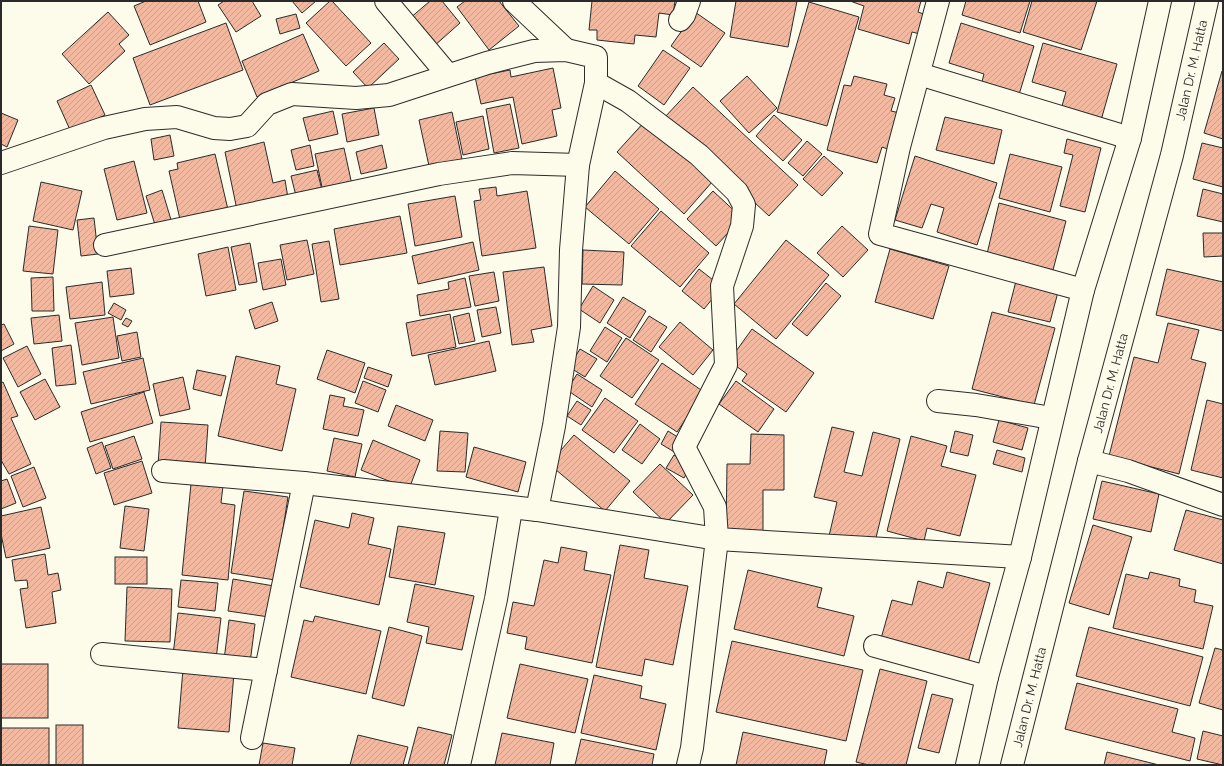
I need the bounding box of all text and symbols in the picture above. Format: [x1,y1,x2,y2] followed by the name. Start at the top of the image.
[1173,18,1210,122] street label: Jalan Dr. M. Hatta
[1090,332,1131,435] street label: Jalan Dr. M. Hatta
[1010,646,1049,749] street label: Jalan Dr. M. Hatta

